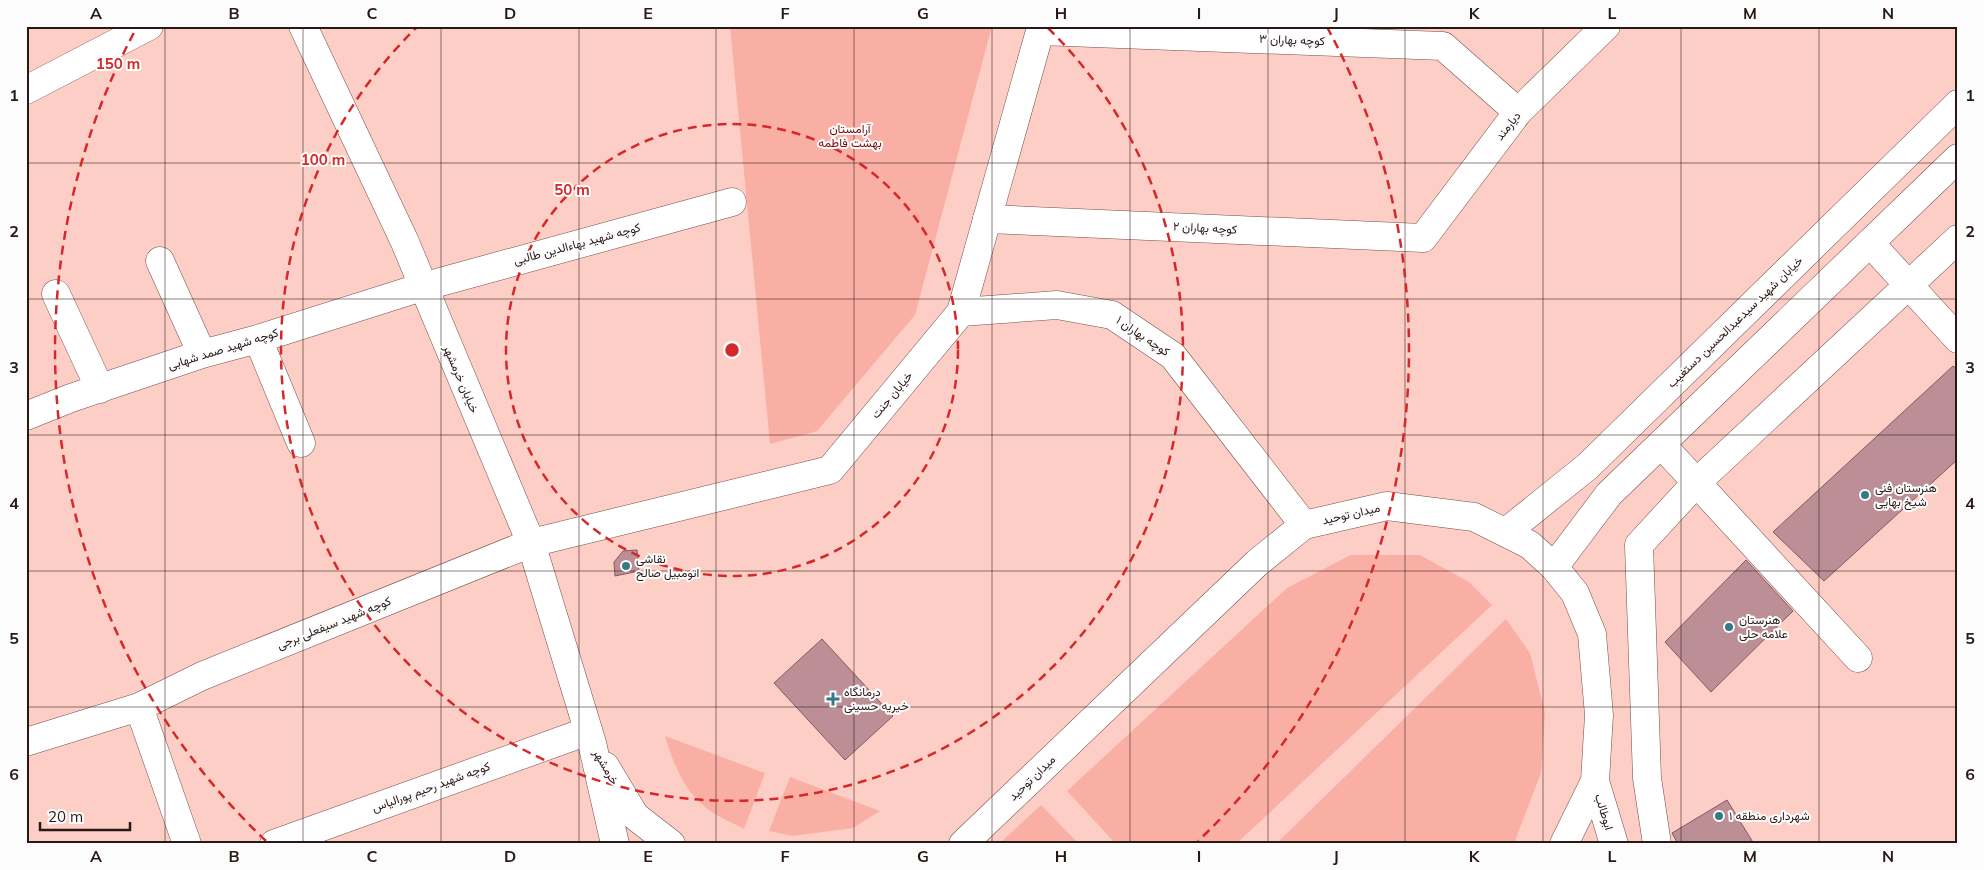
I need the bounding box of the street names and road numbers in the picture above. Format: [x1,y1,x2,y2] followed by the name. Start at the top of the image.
[1259,31,1325,49] street label: کوچه بهاران ۳
[1492,108,1524,144] street label: دیارمند
[1172,218,1238,238] street label: کوچه بهاران ۲
[512,219,642,269] street label: کوچه شهید بهاءالدین طالبی
[1664,253,1806,391] street label: خیابان شهید سیدعبدالحسین دستغیب
[1113,312,1173,360] street label: کوچه بهاران ۱
[166,325,280,373] street label: کوچه شهید صمد شهابی
[439,342,482,415] street label: خیابان خرمشهر
[868,368,916,421] street label: خیابان جنت
[1320,500,1382,528] street label: میدان توحید
[275,593,393,653] street label: کوچه شهید سیفعلی برجی
[589,745,623,788] street label: خرمشهر
[1005,752,1059,804] street label: میدان توحید
[370,758,492,816] street label: کوچه شهید رحیم پورالیاس
[1591,792,1617,832] street label: ابوطالب

